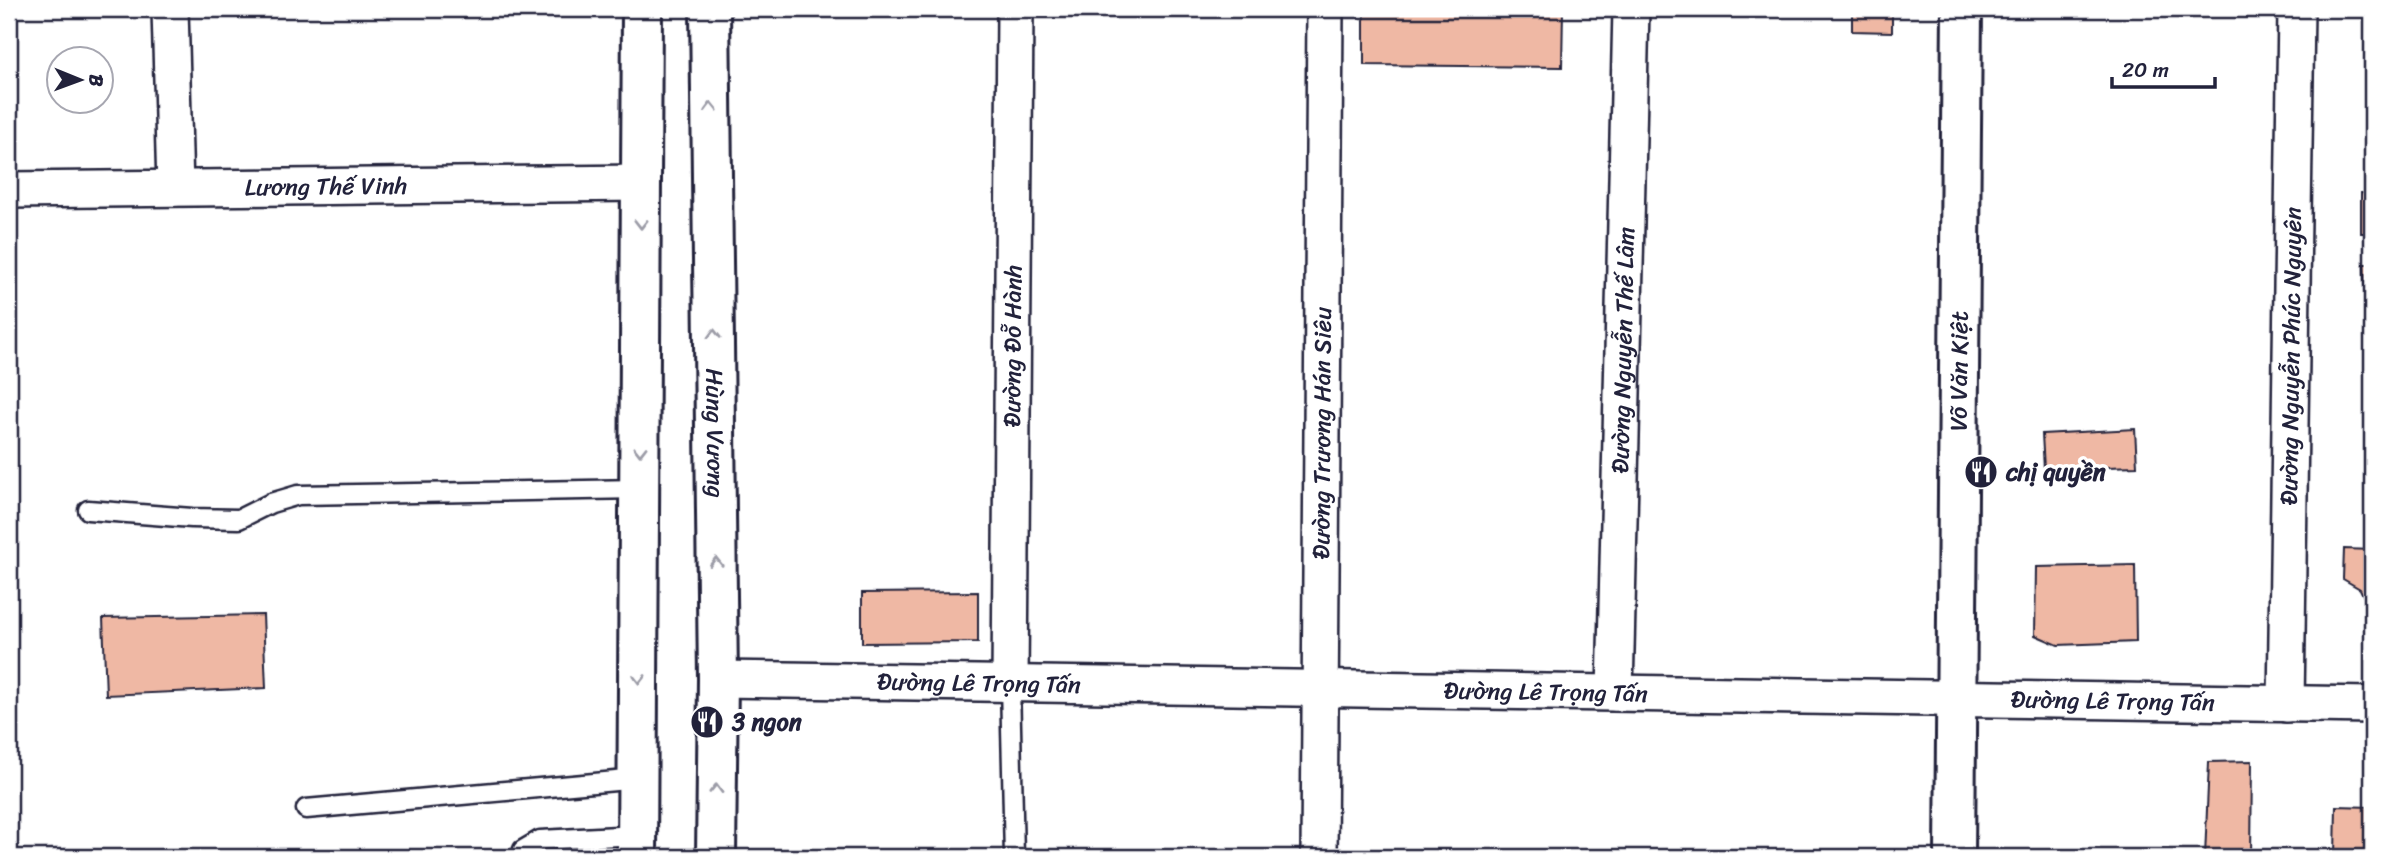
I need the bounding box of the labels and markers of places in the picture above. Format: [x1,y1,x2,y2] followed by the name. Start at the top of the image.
[2005,451,2106,493] place label: chị quyền
[1962,453,2000,491] restaurant icon: chị quyền
[731,701,802,743] place label: 3 ngon
[688,703,726,741] restaurant icon: 3 ngon

